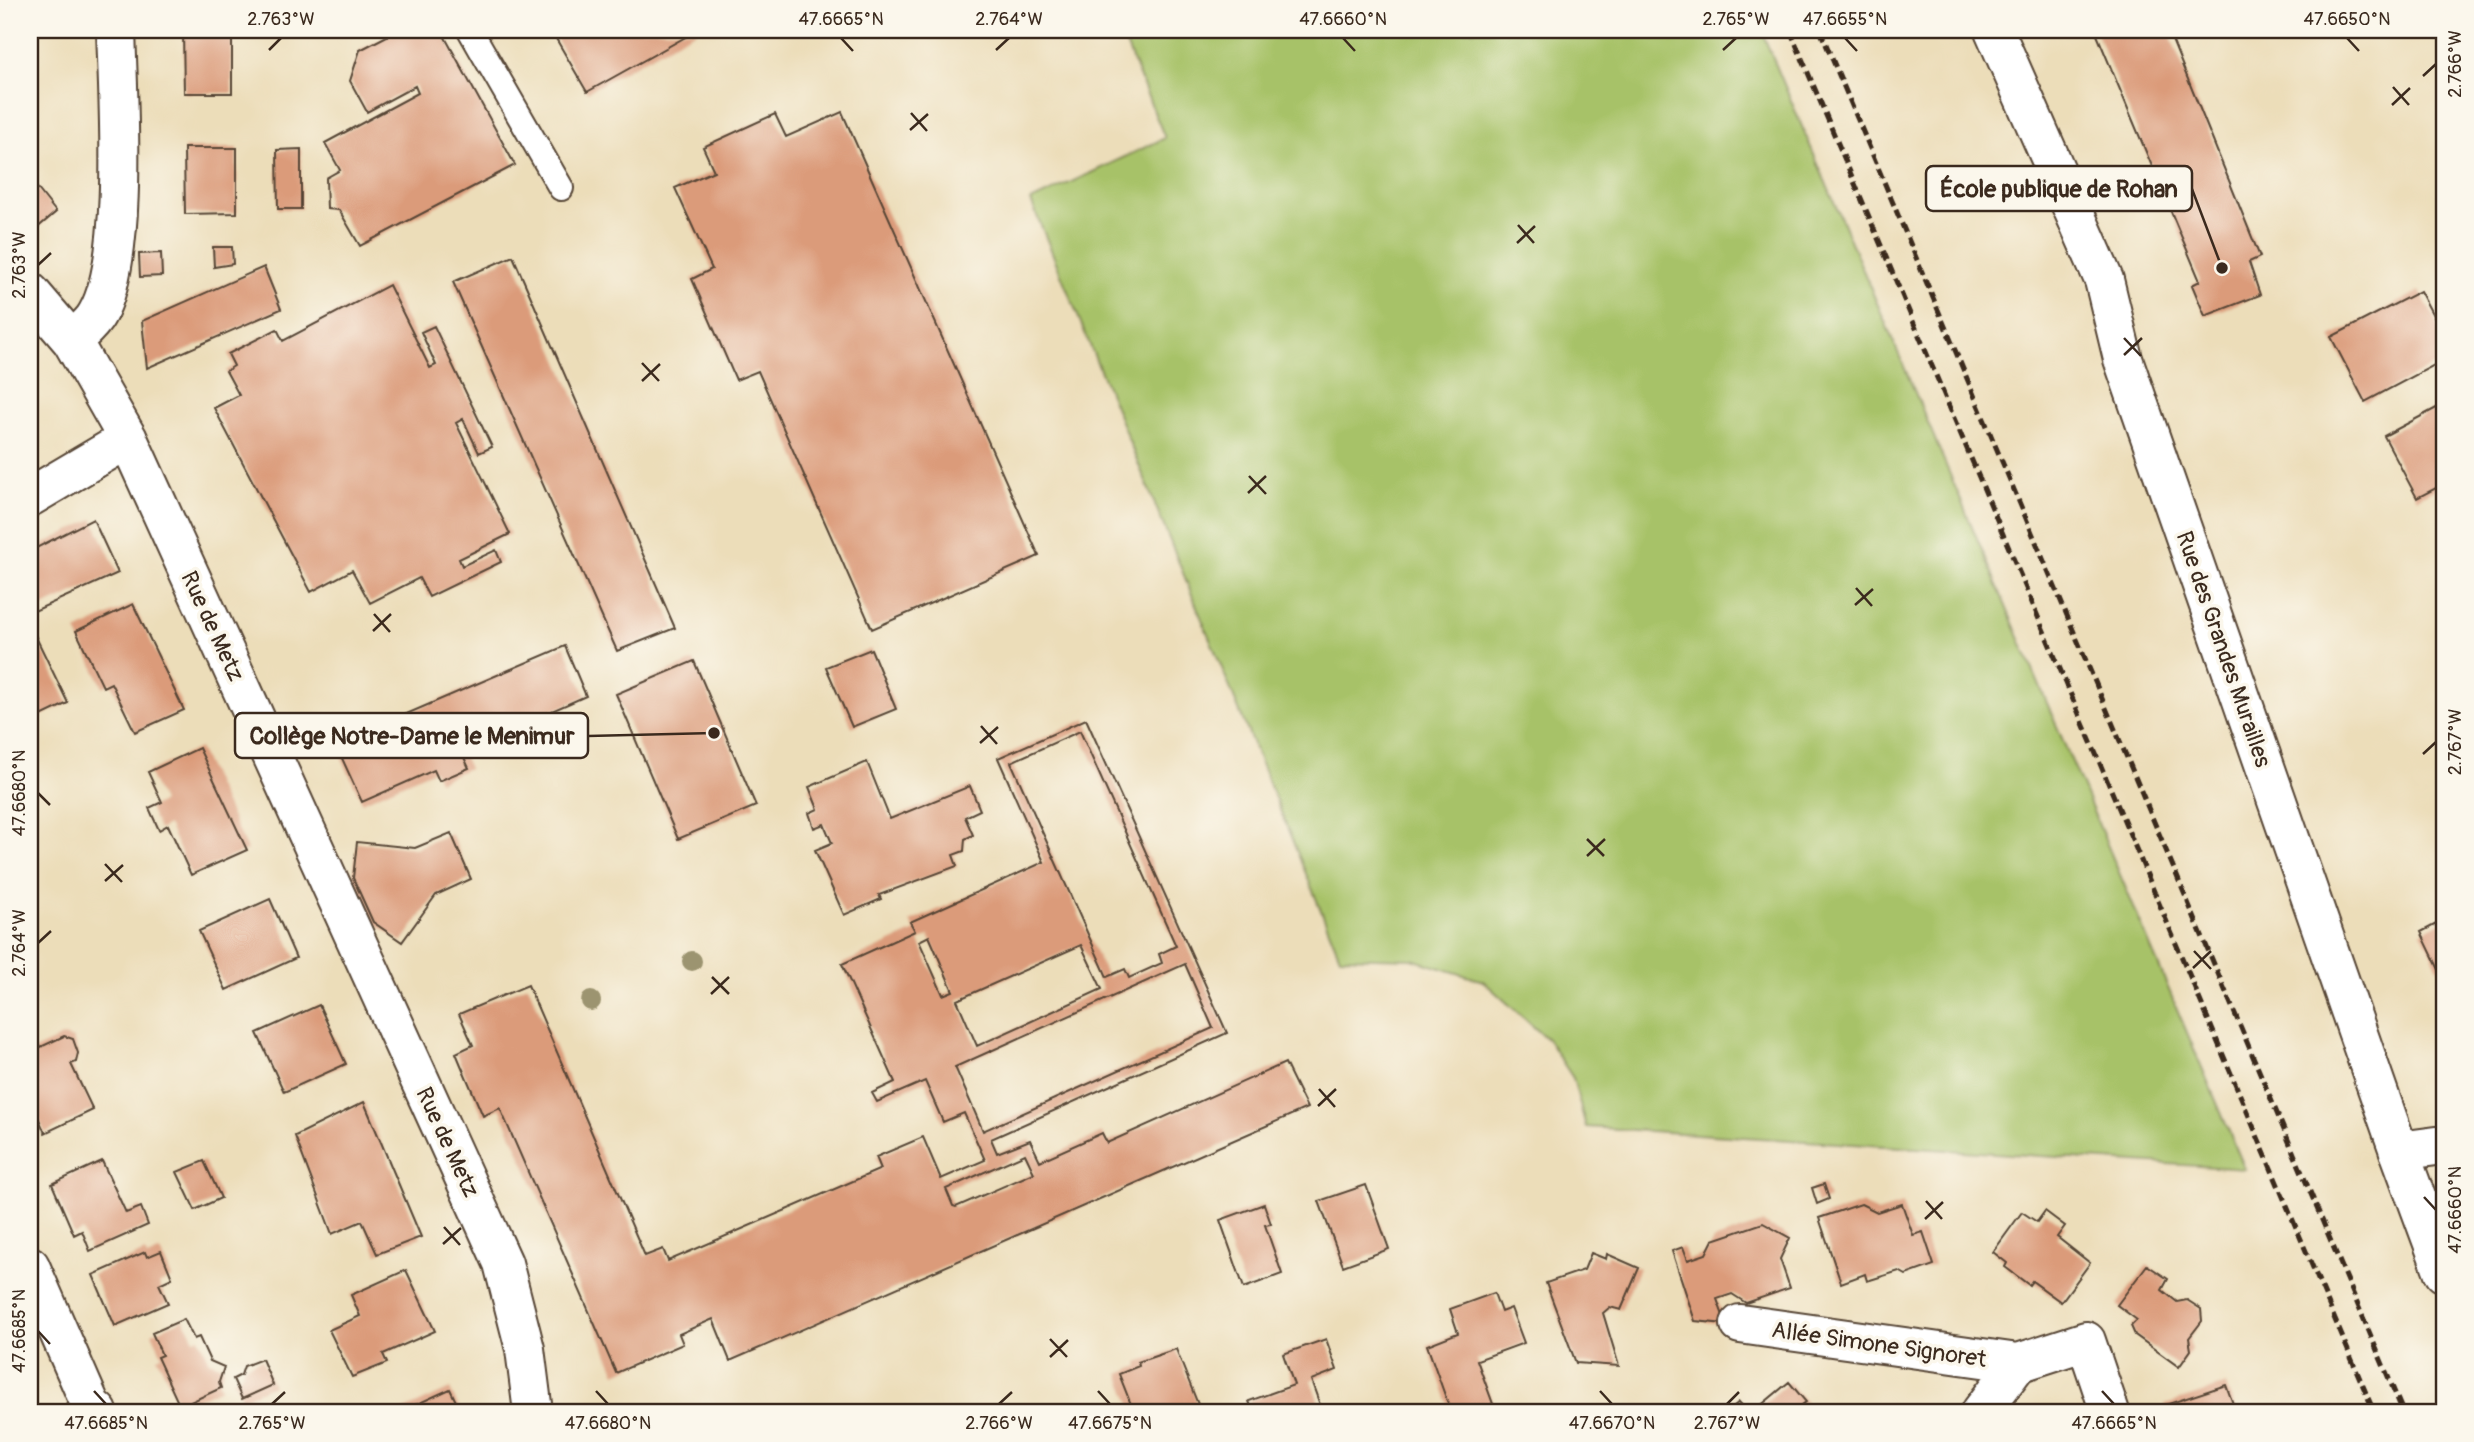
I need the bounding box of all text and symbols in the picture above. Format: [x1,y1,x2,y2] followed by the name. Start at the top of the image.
[247,8,315,31] text: 2.763°W
[798,8,884,31] text: 47.6665°N
[975,8,1043,31] text: 2.764°W
[1299,8,1387,31] text: 47.6660°N
[1702,8,1770,31] text: 2.765°W
[1803,8,1887,31] text: 47.6655°N
[2304,8,2390,31] text: 47.6650°N
[2444,30,2467,98] text: 2.766°W
[1926,166,2192,211] callout: École publique de Rohan
[1940,175,2178,204] text: École publique de Rohan
[8,231,31,299] text: 2.763°W
[2170,527,2278,771] street label: Rue des Grandes Murailles
[174,567,251,686] street label: Rue de Metz
[2444,709,2467,775] text: 2.767°W
[235,713,588,758] callout: Collège Notre-Dame le Menimur
[249,722,575,751] text: Collège Notre-Dame le Menimur
[8,750,31,836] text: 47.6680°N
[8,909,31,977] text: 2.764°W
[409,1083,486,1202] street label: Rue de Metz
[2444,1166,2467,1254] text: 47.6660°N
[8,1289,31,1373] text: 47.6685°N
[1770,1315,1989,1374] street label: Allée Simone Signoret
[64,1412,148,1435] text: 47.6685°N
[238,1412,306,1435] text: 2.765°W
[565,1412,651,1435] text: 47.6680°N
[965,1412,1033,1435] text: 2.766°W
[1068,1412,1152,1435] text: 47.6675°N
[1569,1412,1655,1435] text: 47.6670°N
[1694,1412,1760,1435] text: 2.767°W
[2071,1412,2157,1435] text: 47.6665°N

